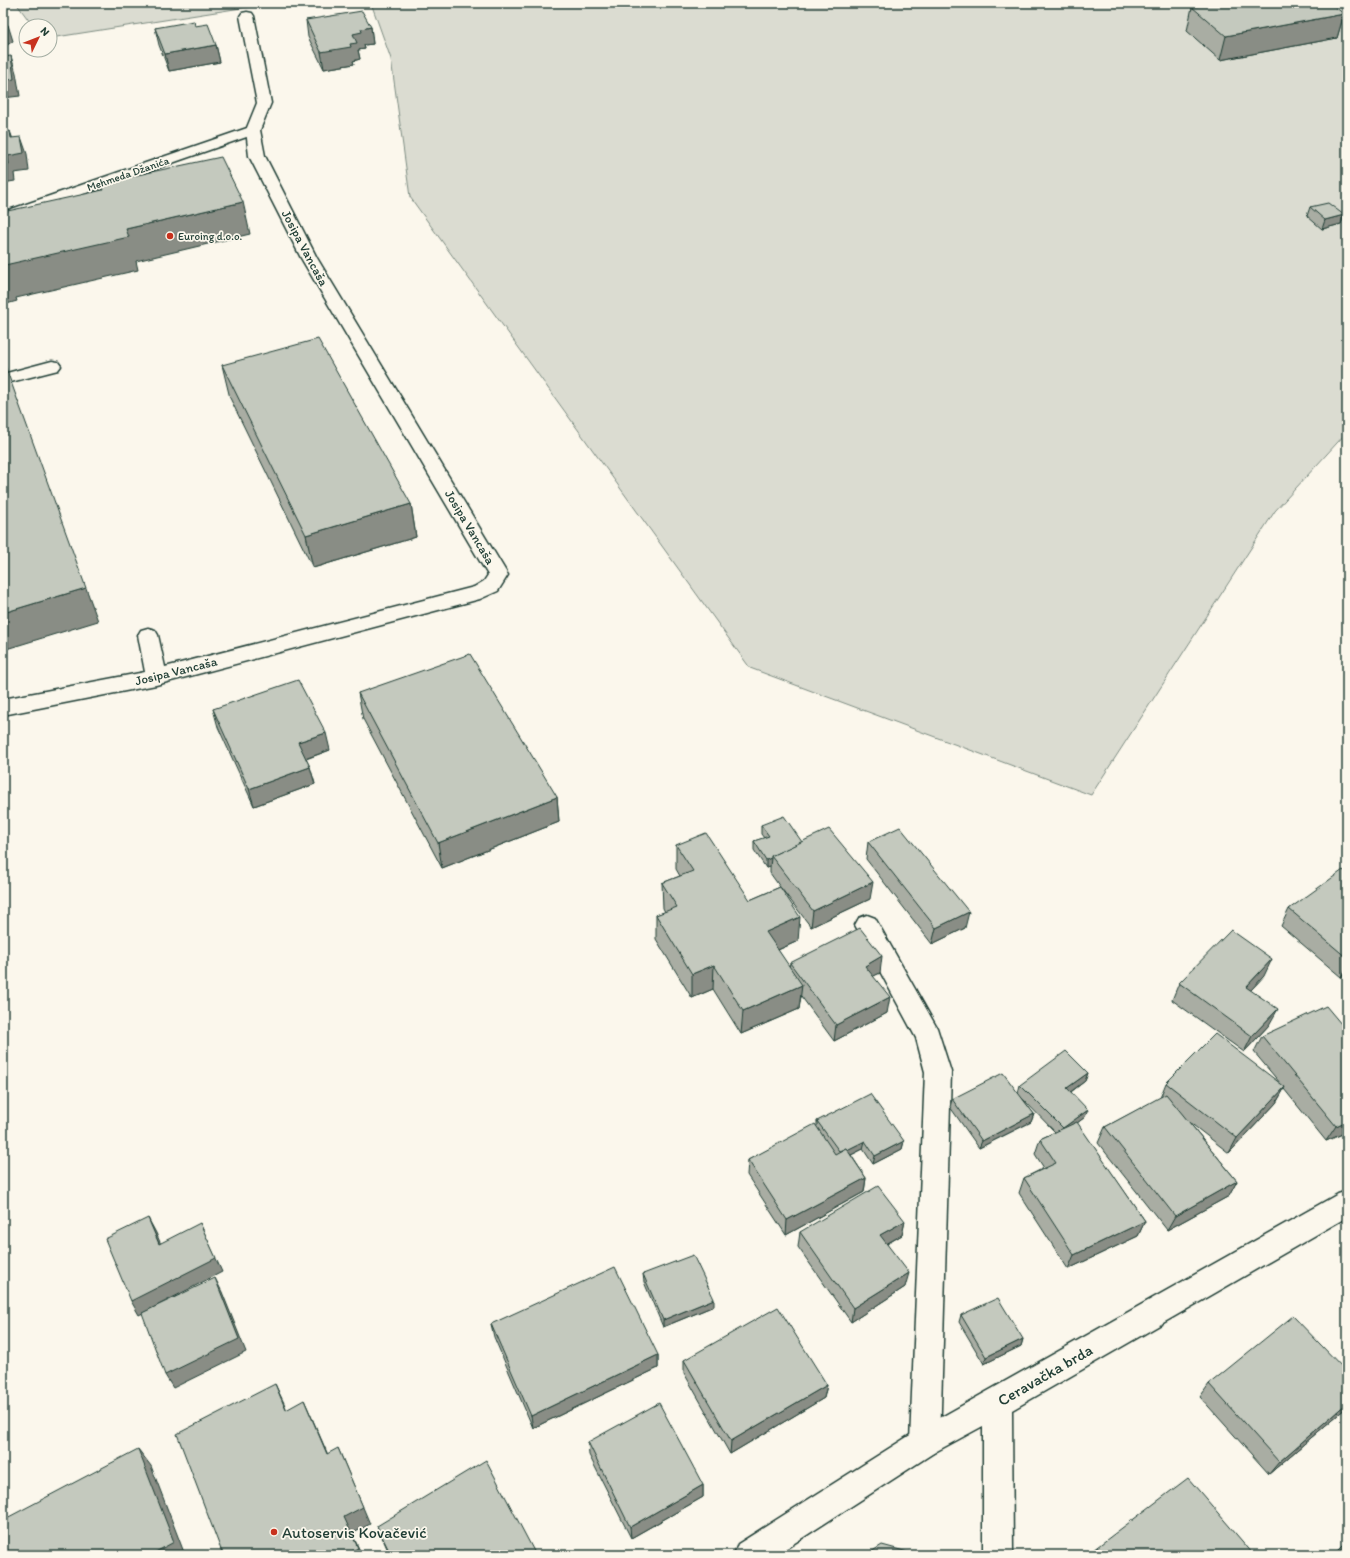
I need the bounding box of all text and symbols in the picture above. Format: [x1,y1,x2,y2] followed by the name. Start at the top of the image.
[18,18,58,58] north arrow
[38,24,52,39] text: N
[85,154,171,194] street label: Mehmeda Džanića
[279,207,332,289] street label: Josipa Vancaša
[178,230,243,243] place label: Euroing d.o.o.
[165,231,175,241] marker: Euroing d.o.o.
[442,487,498,567] street label: Josipa Vancaša
[133,653,219,688] street label: Josipa Vancaša
[994,1340,1096,1410] street label: Ceravačka brda
[282,1523,427,1542] place label: Autoservis Kovačević
[269,1527,279,1537] marker: Autoservis Kovačević

